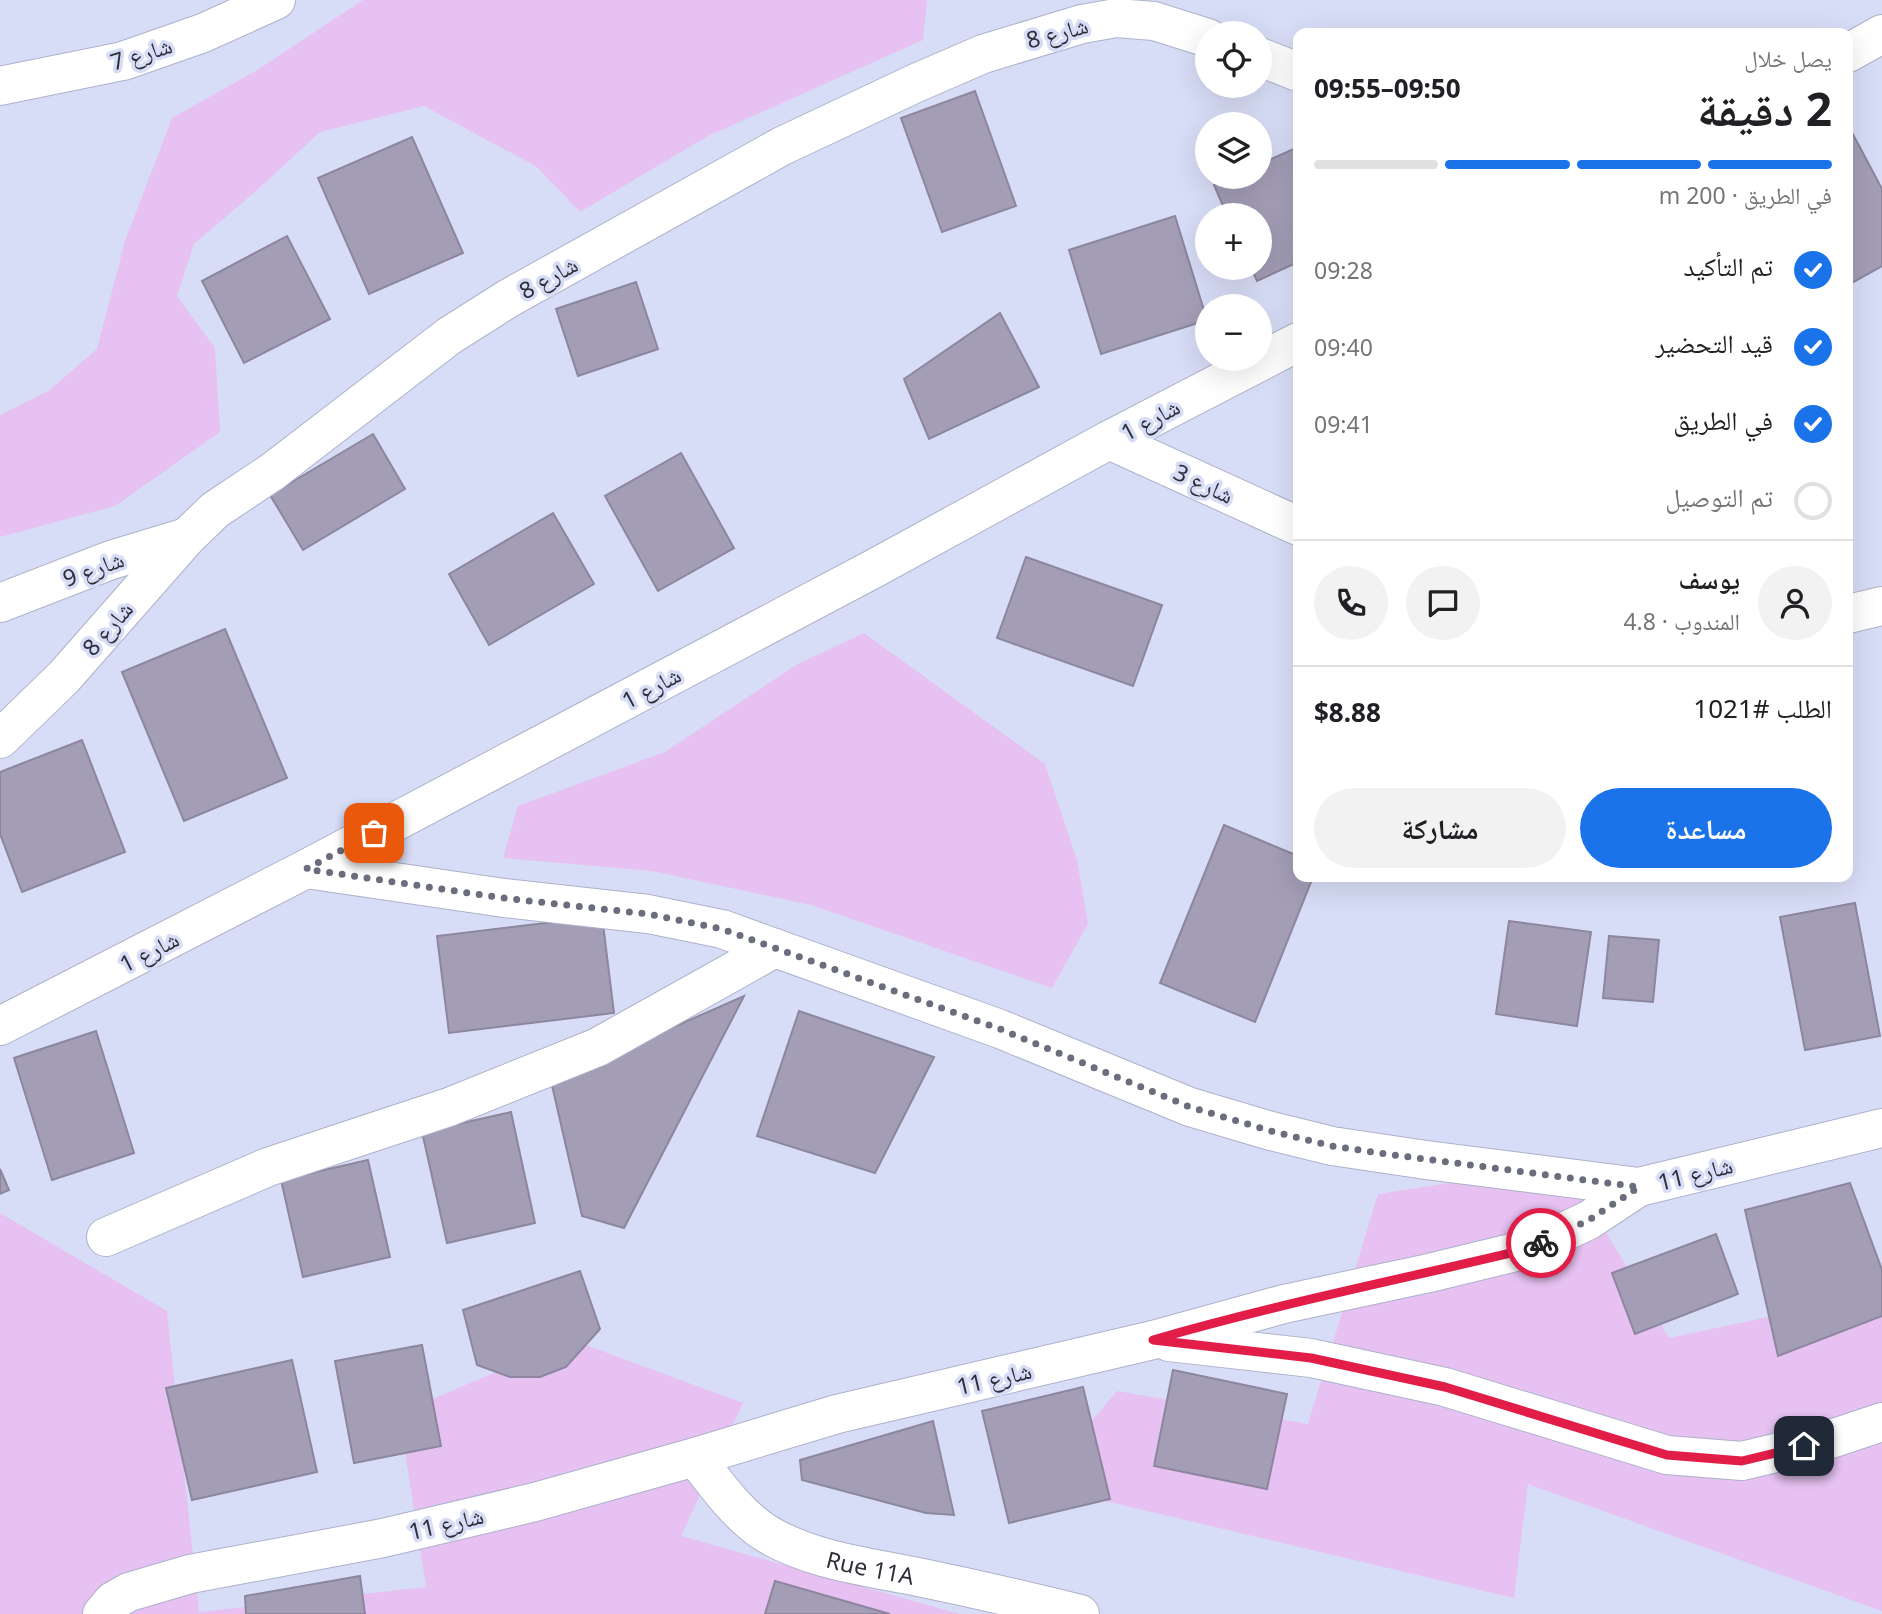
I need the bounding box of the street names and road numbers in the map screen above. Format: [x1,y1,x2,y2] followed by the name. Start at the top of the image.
[1023,8,1091,56] street label: شارع 8
[106,29,176,77] street label: شارع 7
[513,248,583,306] street label: شارع 8
[1115,390,1185,448] street label: شارع 1
[1169,455,1239,511] street label: شارع 3
[58,542,128,594] street label: شارع 9
[74,594,140,662] street label: شارع 8
[616,658,686,716] street label: شارع 1
[114,922,184,980] street label: شارع 1
[1654,1148,1736,1198] street label: شارع 11
[953,1354,1035,1402] street label: شارع 11
[405,1499,487,1547] street label: شارع 11
[823,1543,917,1592] street label: Rue 11A

